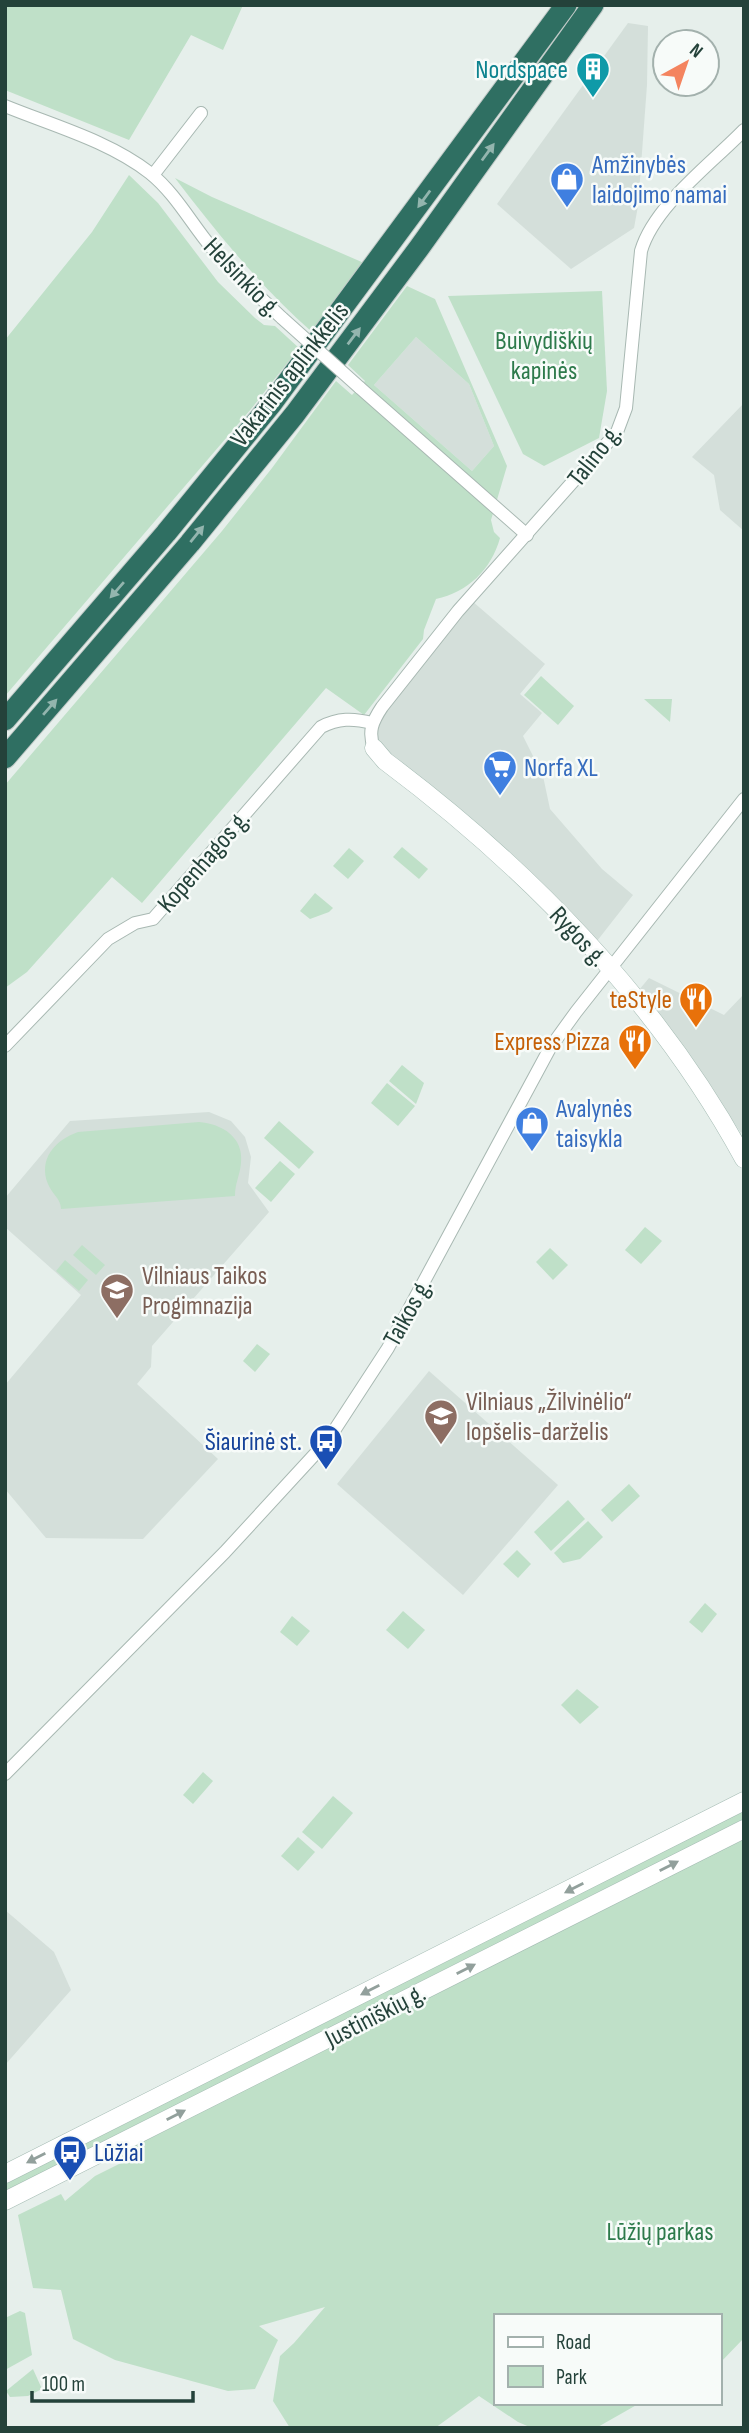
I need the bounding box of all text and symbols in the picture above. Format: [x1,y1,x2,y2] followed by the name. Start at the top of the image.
[651,28,721,98] north arrow
[685,39,707,63] text: N
[574,50,612,99] building icon: Nordspace
[475,55,568,86] place label: Nordspace
[481,143,495,161] one-way arrow
[591,150,727,211] place label: Amžinybės laidojimo namai
[548,160,586,209] shop icon: Amžinybės laidojimo namai
[418,190,432,208] one-way arrow
[196,232,287,324] street label: Helsinkio g.
[224,297,356,453] street label: Vakarinis aplinkkelis
[495,326,593,387] park label: Buivydiškių kapinės
[347,327,361,345] one-way arrow
[561,419,629,493] street label: Talino g.
[190,525,205,543] one-way arrow
[110,581,125,598] one-way arrow
[42,698,57,715] one-way arrow
[481,748,519,797] supermarket icon: Norfa XL
[524,753,598,784] place label: Norfa XL
[151,805,257,919] street label: Kopenhagos g.
[542,901,613,973] street label: Rygos g.
[677,980,715,1029] restaurant icon: teStyle
[609,985,672,1016] place label: teStyle
[616,1022,654,1071] restaurant icon: Express Pizza
[494,1027,610,1058] place label: Express Pizza
[555,1094,632,1155] place label: Avalynės taisykla
[513,1104,551,1153] shop icon: Avalynės taisykla
[142,1261,267,1322] place label: Vilniaus Taikos Progimnazija
[98,1271,136,1320] school or university icon: Vilniaus Taikos Progimnazija
[377,1273,439,1352] street label: Taikos g.
[466,1387,632,1448] place label: Vilniaus „Žilvinėlio“ lopšelis-darželis
[422,1397,460,1446] school or university icon: Vilniaus „Žilvinėlio“ lopšelis-darželis
[307,1422,345,1471] bus stop icon: Šiaurinė st.
[205,1427,302,1458] place label: Šiaurinė st.
[659,1861,679,1872] one-way arrow
[564,1882,584,1893] one-way arrow
[456,1963,476,1974] one-way arrow
[319,1978,431,2055] street label: Justiniškių g.
[360,1984,380,1995] one-way arrow
[166,2110,186,2122] one-way arrow
[51,2133,89,2182] bus stop icon: Lūžiai
[94,2138,144,2169] place label: Lūžiai
[26,2153,46,2164] one-way arrow
[606,2217,714,2248] park label: Lūžių parkas
[494,2314,721,2405] legend
[556,2330,591,2355] text: Road
[32,2360,192,2404] scale bar
[556,2365,587,2390] text: Park
[42,2372,85,2397] text: 100 m

